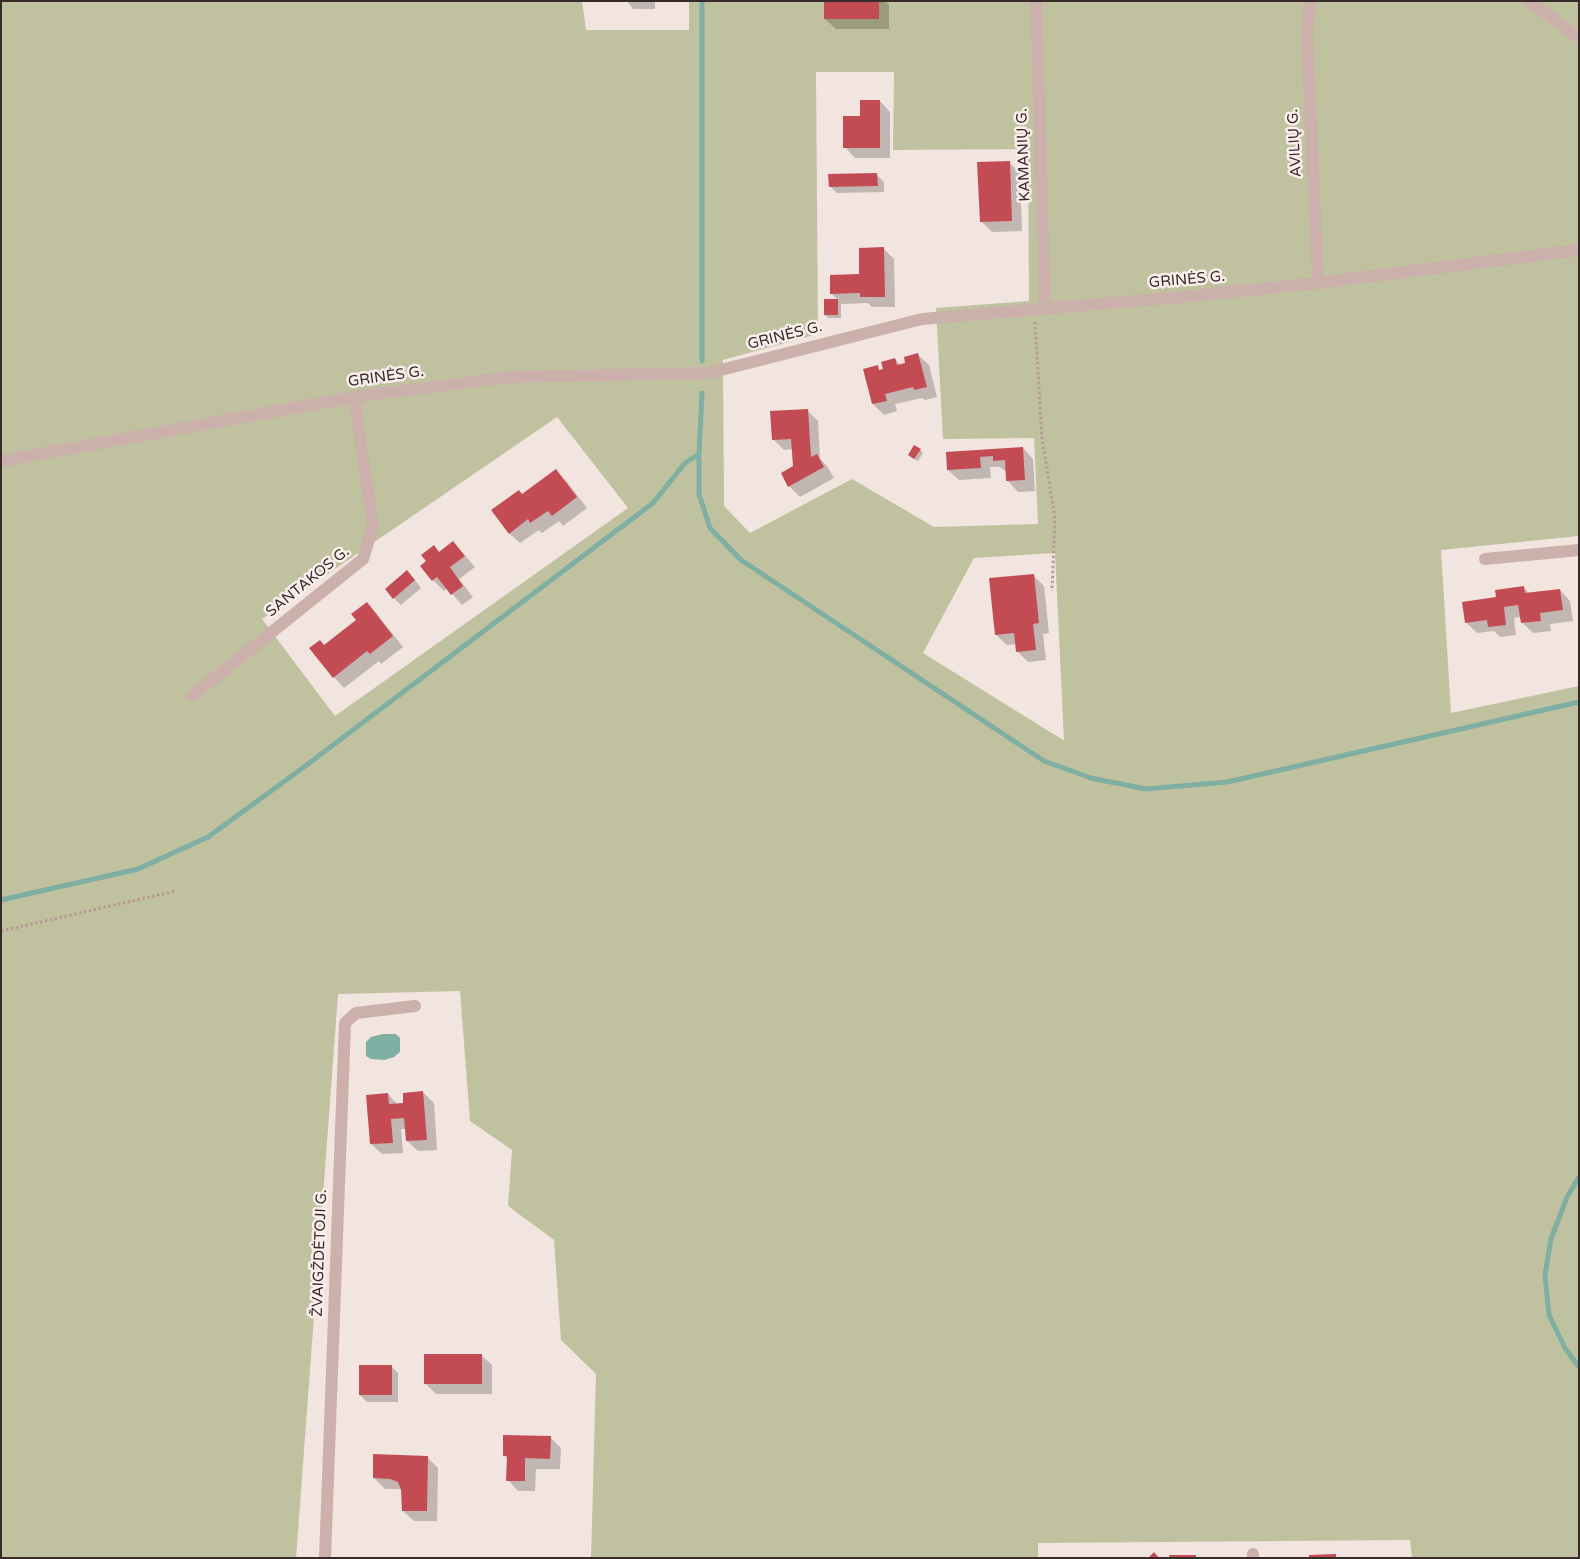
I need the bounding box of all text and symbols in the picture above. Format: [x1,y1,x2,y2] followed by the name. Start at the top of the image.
[1013,108,1035,202] street label: KAMANIŲ G.
[1284,108,1306,178] street label: AVILIŲ G.
[1148,268,1226,292] street label: GRINĖS G.
[746,318,824,354] street label: GRINĖS G.
[347,363,425,391] street label: GRINĖS G.
[263,543,353,621] street label: SANTAKOS G.
[309,1189,331,1317] street label: ŽVAIGŽDĖTOJI G.

